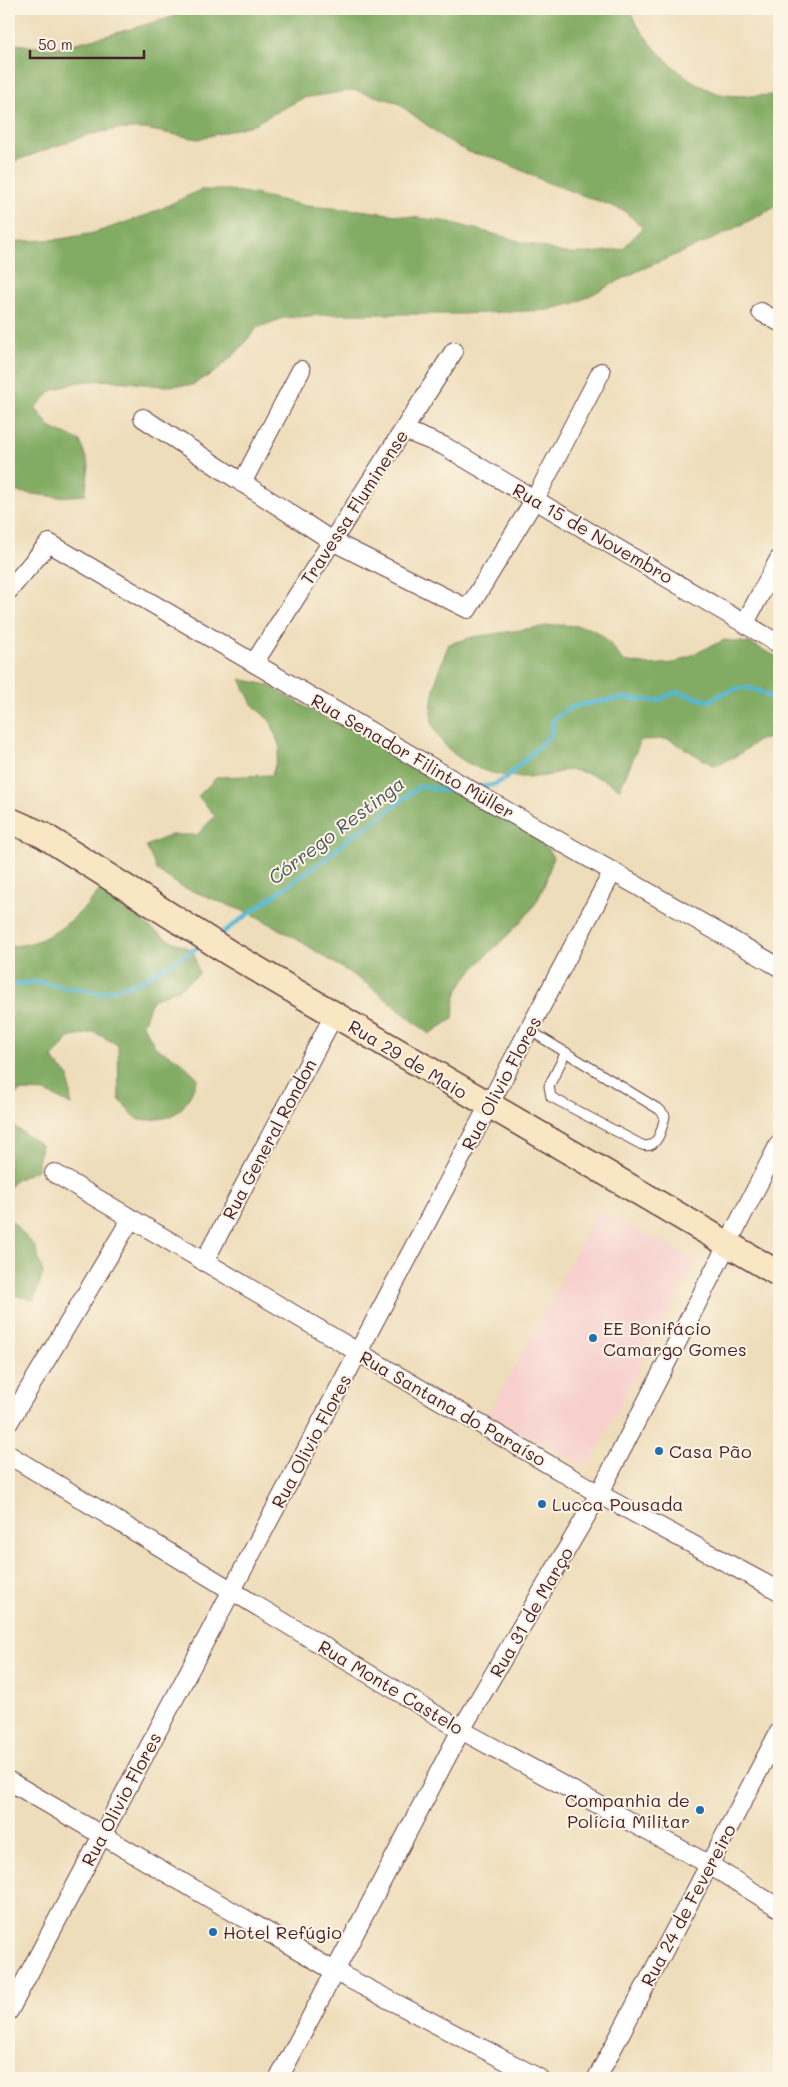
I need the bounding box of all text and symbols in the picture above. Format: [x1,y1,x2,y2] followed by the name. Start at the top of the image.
[30,28,144,60] scale bar
[38,34,73,54] text: 50 m
[295,425,413,589] street label: Travessa Fluminense
[509,477,678,589] street label: Rua 15 de Novembro
[307,688,519,824] street label: Rua Senador Filinto Müller
[263,770,409,890] water label: Córrego Restinga
[456,1012,546,1154] street label: Rua Olivio Flores
[344,1014,472,1104] street label: Rua 29 de Maio
[216,1054,322,1224] street label: Rua General Rondon
[603,1316,747,1361] place label: EE Bonifácio Camargo Gomes
[587,1332,599,1344] marker: EE Bonifácio Camargo Gomes
[356,1345,551,1471] street label: Rua Santana do Paraíso
[266,1370,356,1512] street label: Rua Olivio Flores
[669,1439,752,1463] place label: Casa Pão
[653,1445,665,1457] marker: Casa Pão
[552,1492,684,1516] place label: Lucca Pousada
[536,1498,548,1510] marker: Lucca Pousada
[484,1542,578,1682] street label: Rua 31 de Março
[314,1634,468,1740] street label: Rua Monte Castelo
[76,1728,166,1870] street label: Rua Olivio Flores
[565,1788,690,1833] place label: Companhia de Polícia Militar
[694,1804,706,1816] marker: Companhia de Polícia Militar
[635,1819,741,1990] street label: Rua 24 de Fevereiro
[223,1920,342,1944] place label: Hotel Refúgio
[207,1926,219,1938] marker: Hotel Refúgio

